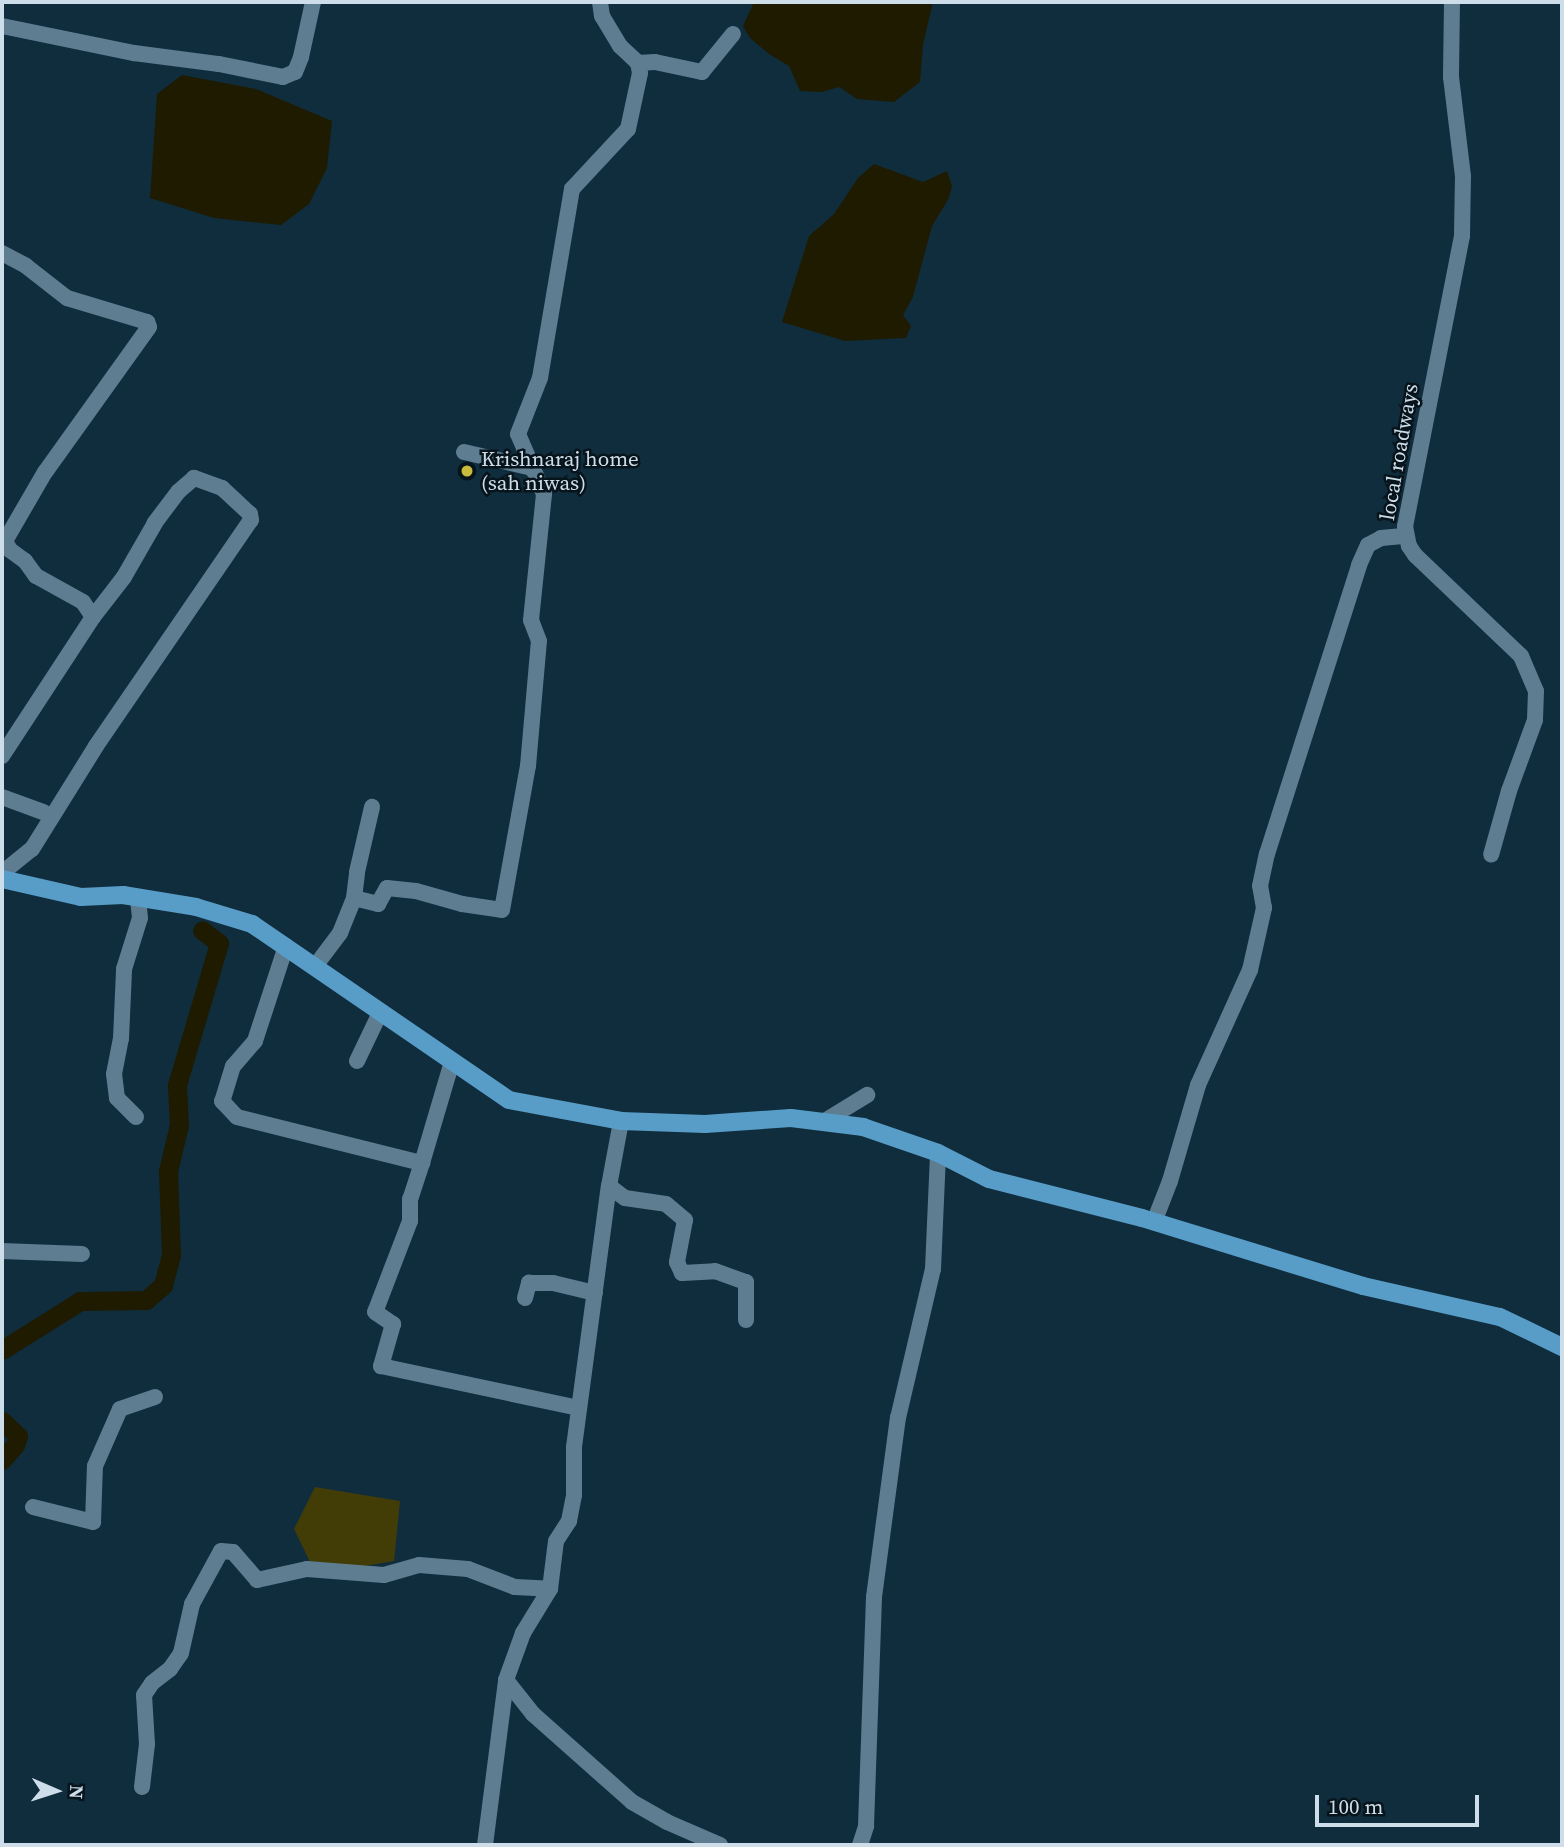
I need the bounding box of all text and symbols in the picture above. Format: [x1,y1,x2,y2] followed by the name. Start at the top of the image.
[1375,382,1423,522] street label: local roadways
[481,446,639,496] place label: Krishnaraj home (sah niwas)
[459,463,475,479] marker: Krishnaraj home (sah niwas)
[21,1756,91,1826] north arrow
[1319,1780,1484,1824] scale bar
[64,1785,90,1800] text: N
[1328,1792,1383,1821] text: 100 m

